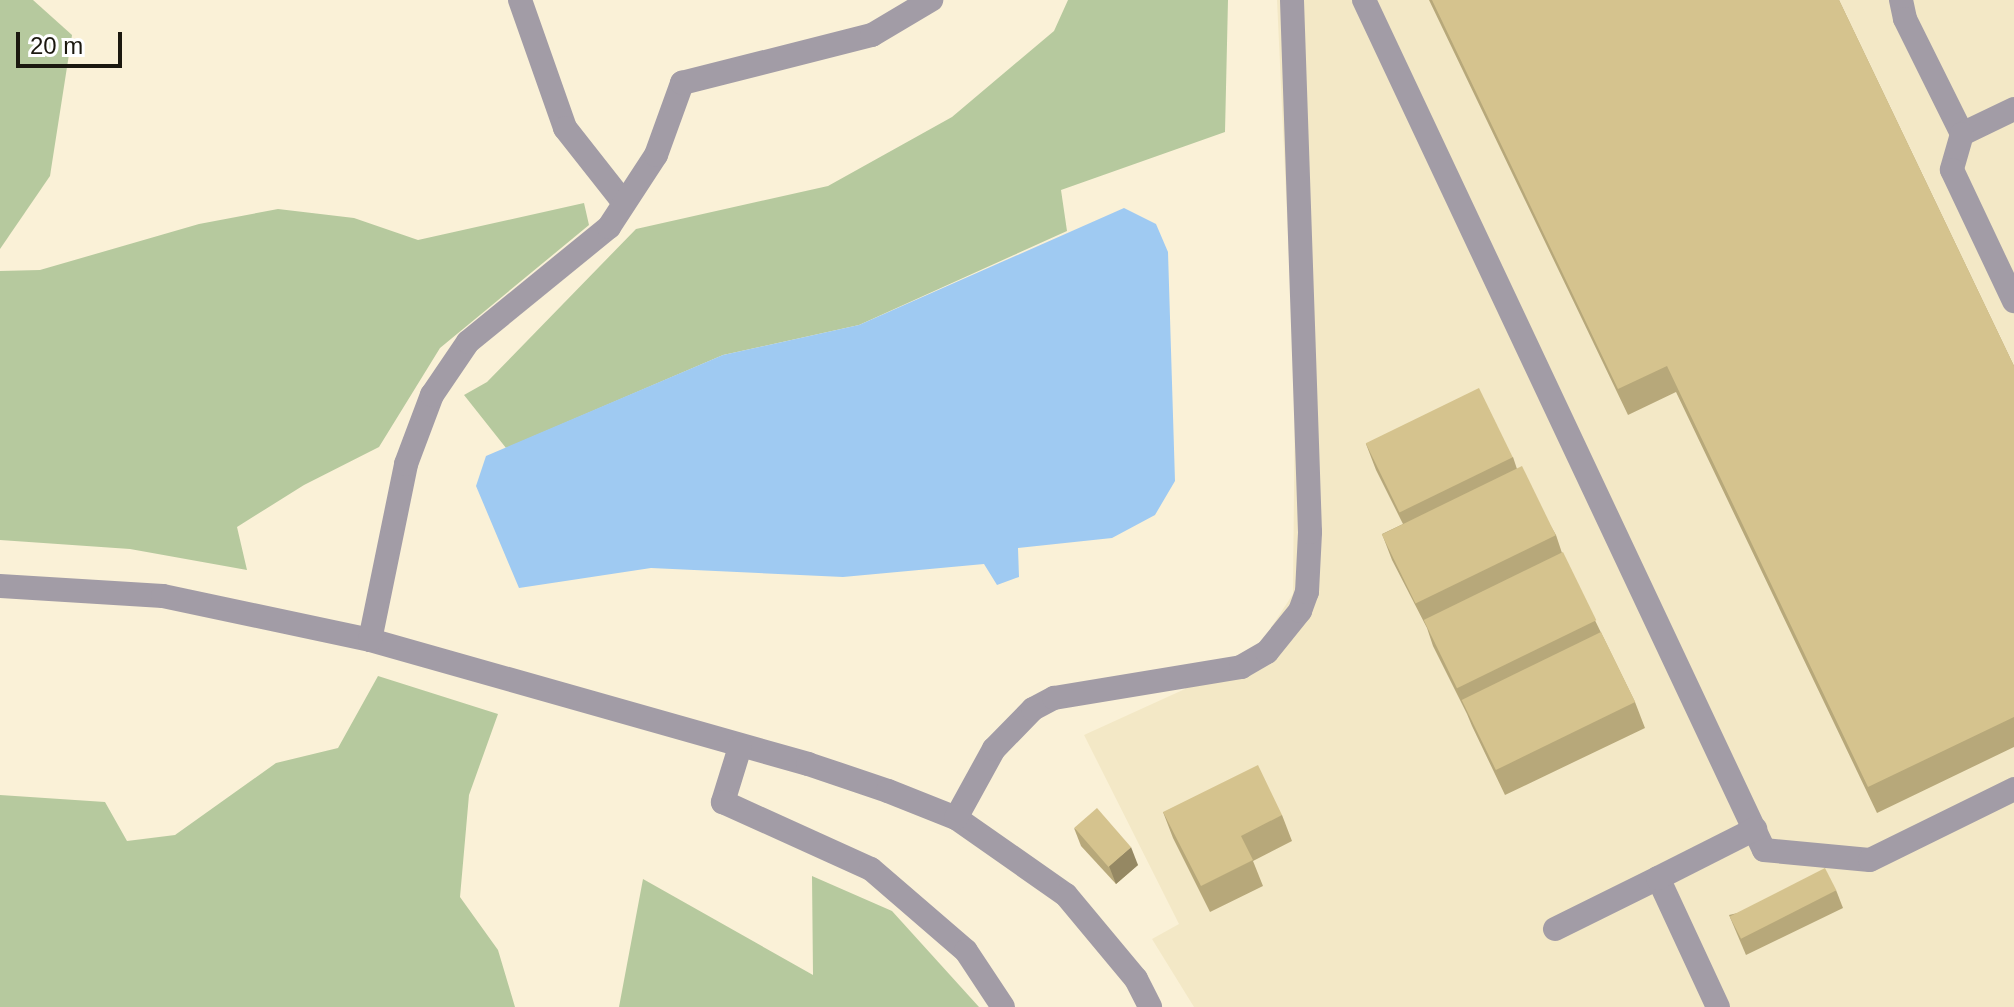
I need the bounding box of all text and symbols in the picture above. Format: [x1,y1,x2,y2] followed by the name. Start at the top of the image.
[20,16,126,66] scale bar
[30,32,83,59] text: 20 m

